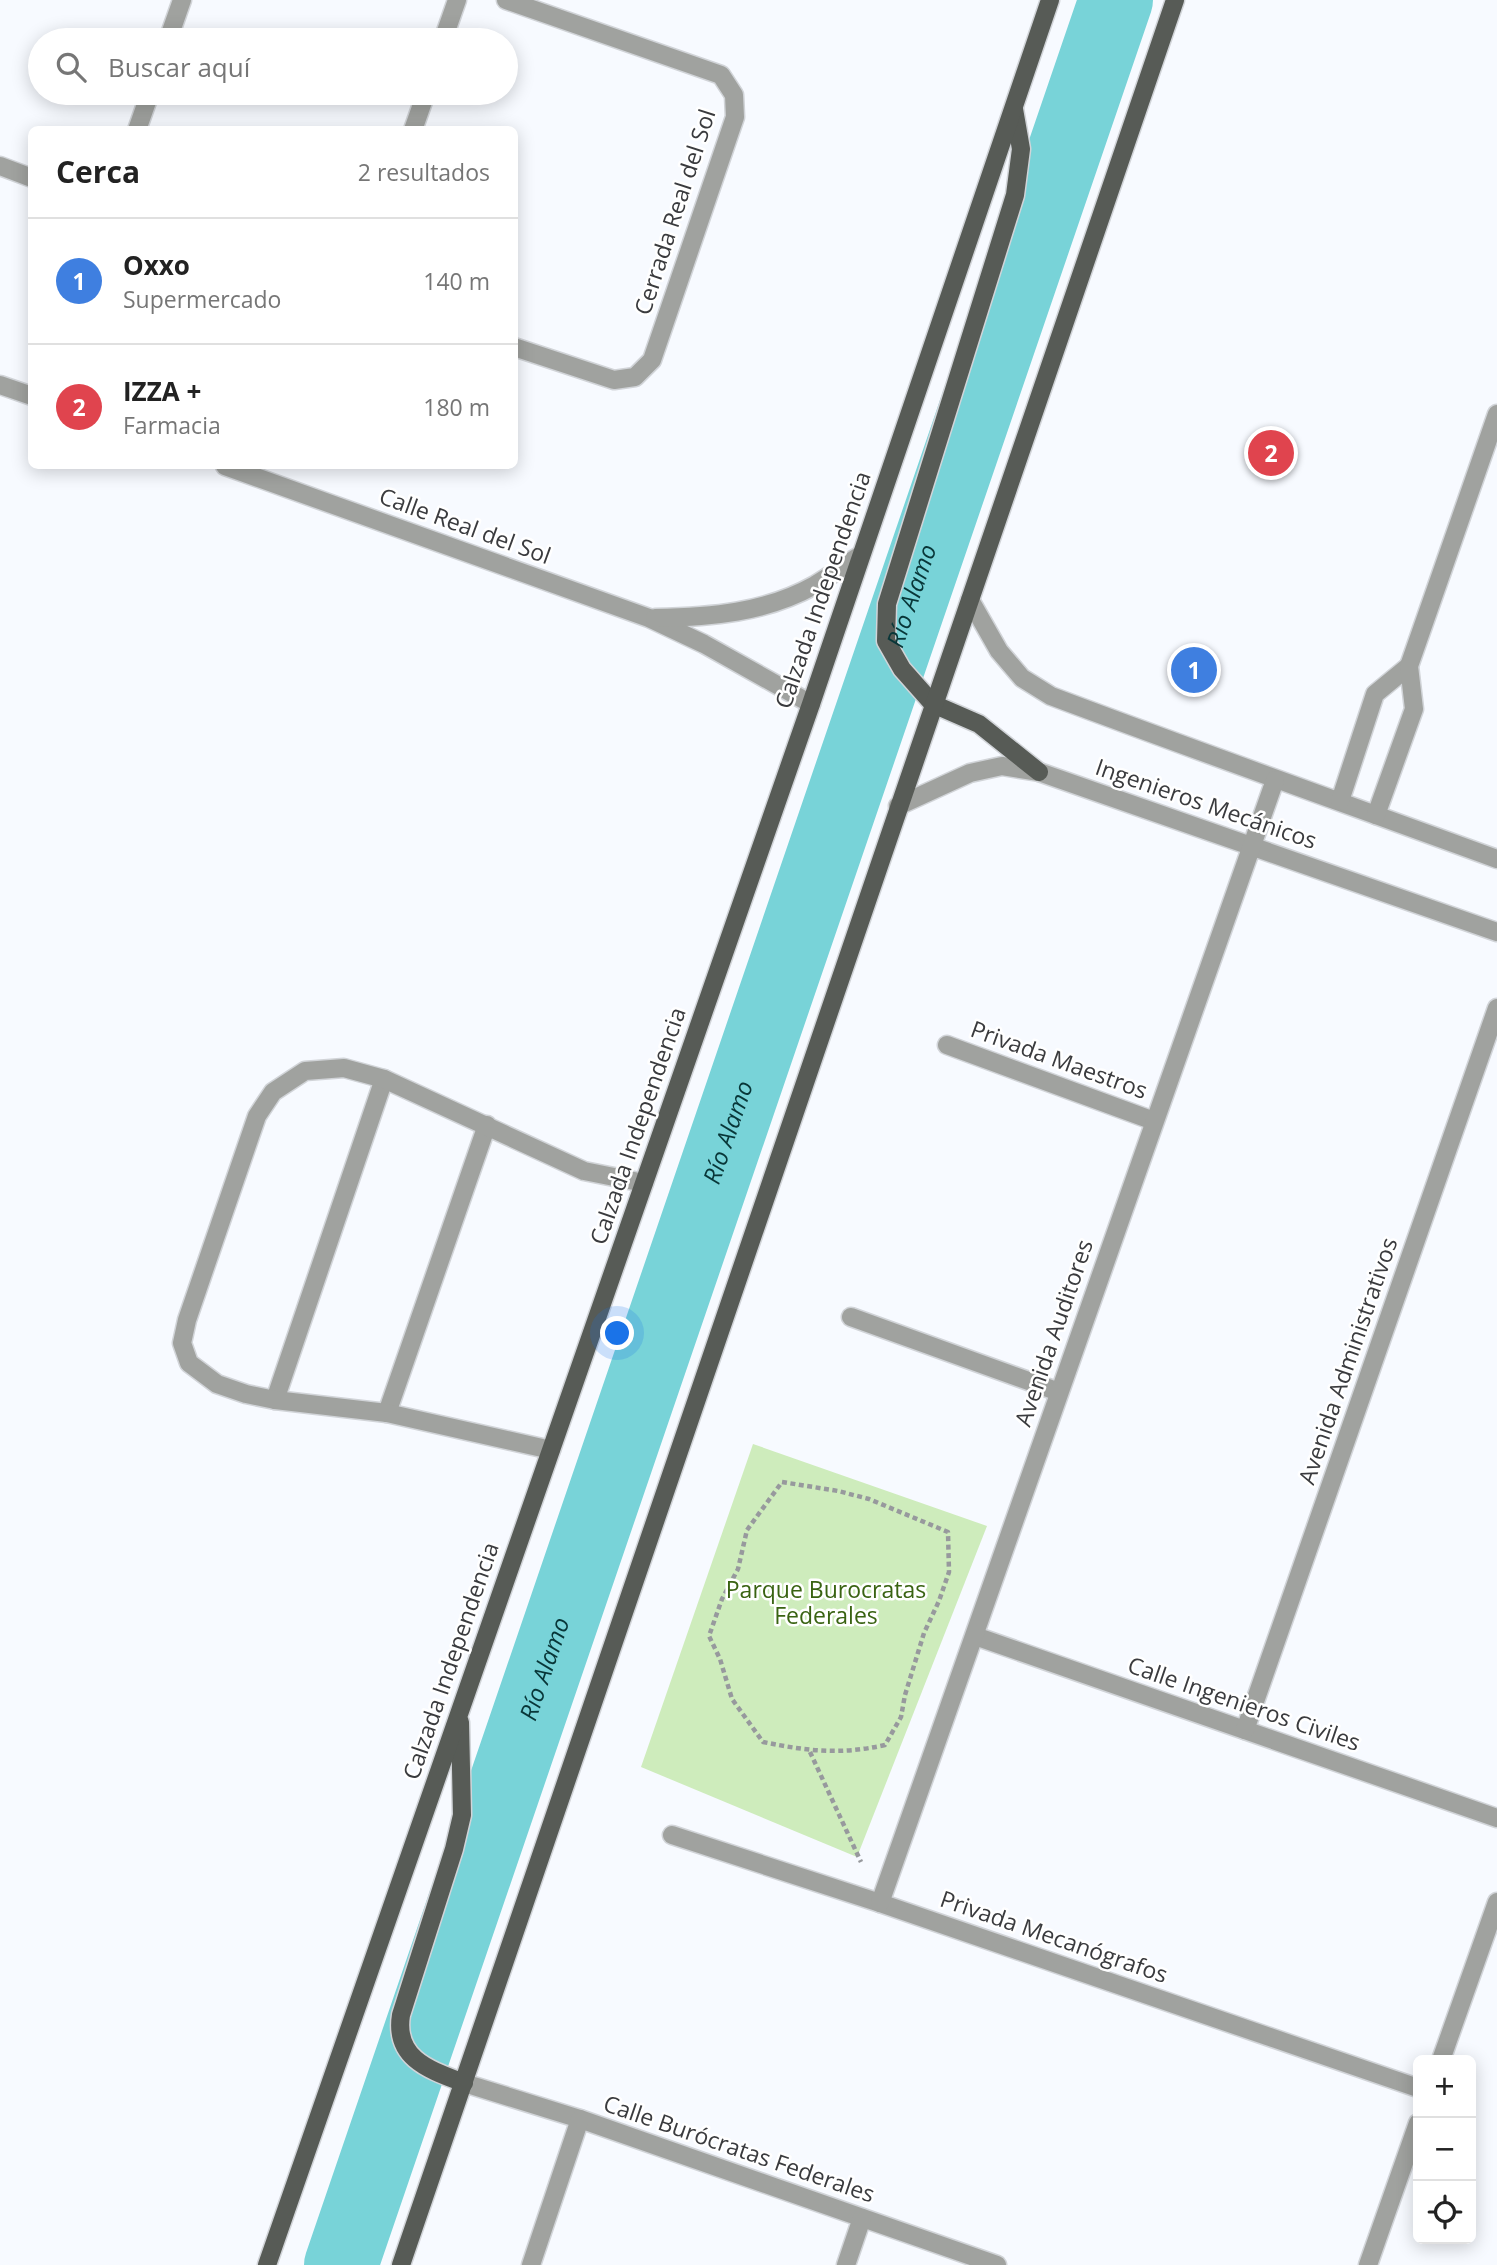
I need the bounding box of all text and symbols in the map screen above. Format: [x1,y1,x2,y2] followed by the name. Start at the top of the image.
[28,28,518,105] search box
[52,48,90,86] icon: search
[108,49,250,85] text: Buscar aquí
[626,105,722,319] street label: Cerrada Real del Sol
[56,151,140,192] text: Cerca
[358,156,490,188] text: 2 resultados
[123,247,190,283] text: Oxxo
[72,265,86,297] text: 1
[423,265,490,297] text: 140 m
[123,283,281,315] text: Supermercado
[123,373,201,409] text: IZZA +
[72,391,86,423] text: 2
[423,391,490,423] text: 180 m
[123,409,221,441] text: Farmacia
[1248,427,1294,479] pin: 2
[766,467,878,712] street label: Calzada Independencia
[375,479,556,571] street label: Calle Real del Sol
[878,540,944,652] water label: Río Alamo
[1171,644,1217,696] pin: 1
[1091,750,1321,856] street label: Ingenieros Mecánicos
[581,1003,693,1248] street label: Calzada Independencia
[967,1012,1152,1106] street label: Privada Maestros
[694,1076,760,1188] water label: Río Alamo
[1290,1233,1404,1488] street label: Avenida Administrativos
[1006,1235,1100,1430] street label: Avenida Auditores
[600,1316,634,1350] your location
[394,1538,506,1783] street label: Calzada Independencia
[726,1573,926,1631] park label: Parque Burocratas Federales
[511,1612,576,1724] water label: Río Alamo
[1124,1648,1365,1758] street label: Calle Ingenieros Civiles
[936,1882,1172,1990] street label: Privada Mecanógrafos
[1413,2055,1476,2244] map controls
[1413,2055,1476,2118] button: +
[600,2087,879,2210] street label: Calle Burócratas Federales
[1413,2118,1476,2181] button: −
[1413,2181,1476,2244] button: locate

